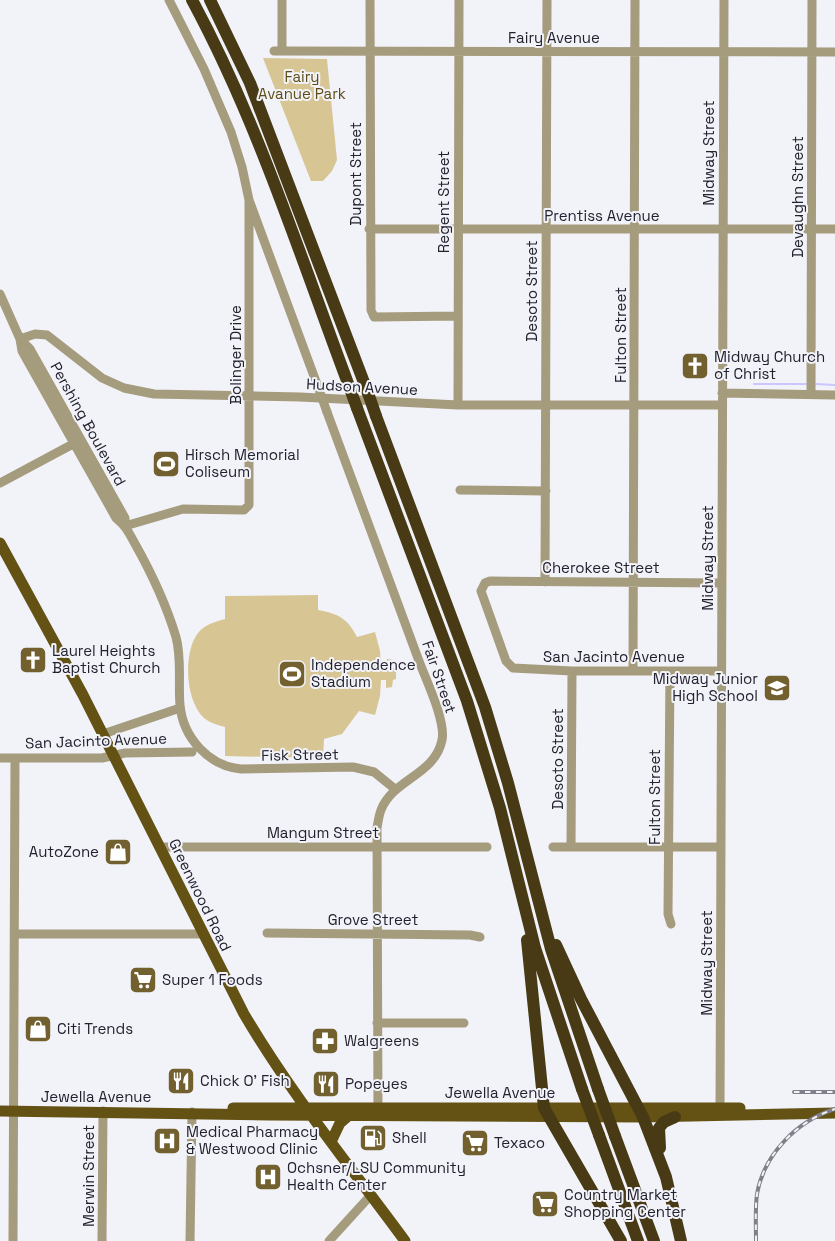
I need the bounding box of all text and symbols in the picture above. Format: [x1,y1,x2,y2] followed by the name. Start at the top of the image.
[508,28,600,47] street label: Fairy Avenue
[258,67,346,103] park label: Fairy Avanue Park
[699,100,718,206] street label: Midway Street
[346,122,365,226] street label: Dupont Street
[788,136,807,258] street label: Devaughn Street
[434,151,453,253] street label: Regent Street
[544,206,660,225] street label: Prentiss Avenue
[522,240,541,342] street label: Desoto Street
[611,287,630,383] street label: Fulton Street
[226,305,245,405] street label: Bolinger Drive
[714,347,825,383] place label: Midway Church of Christ
[680,351,710,381] church icon: Midway Church of Christ
[46,358,130,489] street label: Pershing Boulevard
[306,374,418,399] street label: Hudson Avenue
[185,445,300,481] place label: Hirsch Memorial Coliseum
[151,449,181,479] sports icon: Hirsch Memorial Coliseum
[698,505,717,611] street label: Midway Street
[542,558,660,577] street label: Cherokee Street
[418,638,461,716] street label: Fair Street
[52,641,160,677] place label: Laurel Heights Baptist Church
[18,645,48,675] church icon: Laurel Heights Baptist Church
[543,647,685,666] street label: San Jacinto Avenue
[311,655,416,691] place label: Independence Stadium
[277,659,307,689] sports icon: Independence Stadium
[653,669,758,705] place label: Midway Junior High School
[762,673,792,703] school or university icon: Midway Junior High School
[548,708,567,810] street label: Desoto Street
[25,729,167,752] street label: San Jacinto Avenue
[261,744,339,765] street label: Fisk Street
[645,749,664,845] street label: Fulton Street
[267,823,379,842] street label: Mangum Street
[165,835,236,954] street label: Greenwood Road
[103,837,133,867] shop icon: AutoZone
[29,842,99,861] place label: AutoZone
[328,910,418,929] street label: Grove Street
[697,910,716,1016] street label: Midway Street
[128,965,158,995] supermarket icon: Super 1 Foods
[162,970,263,989] place label: Super 1 Foods
[23,1014,53,1044] shop icon: Citi Trends
[57,1019,133,1038] place label: Citi Trends
[310,1026,340,1056] pharmacy icon: Walgreens
[344,1031,419,1050] place label: Walgreens
[166,1066,196,1096] restaurant icon: Chick O' Fish
[311,1069,341,1099] restaurant icon: Popeyes
[200,1071,290,1090] place label: Chick O' Fish
[345,1074,408,1093] place label: Popeyes
[445,1083,555,1102] street label: Jewella Avenue
[41,1087,151,1106] street label: Jewella Avenue
[186,1122,318,1158] place label: Medical Pharmacy & Westwood Clinic
[358,1123,388,1153] fuel station icon: Shell
[79,1125,98,1227] street label: Merwin Street
[152,1126,182,1156] hospital icon: Medical Pharmacy & Westwood Clinic
[392,1128,427,1147] place label: Shell
[460,1128,490,1158] supermarket icon: Texaco
[494,1133,545,1152] place label: Texaco
[287,1158,466,1194] place label: Ochsner/LSU Community Health Center
[253,1162,283,1192] hospital icon: Ochsner/LSU Community Health Center
[564,1185,686,1221] place label: Country Market Shopping Center
[530,1189,560,1219] supermarket icon: Country Market Shopping Center

